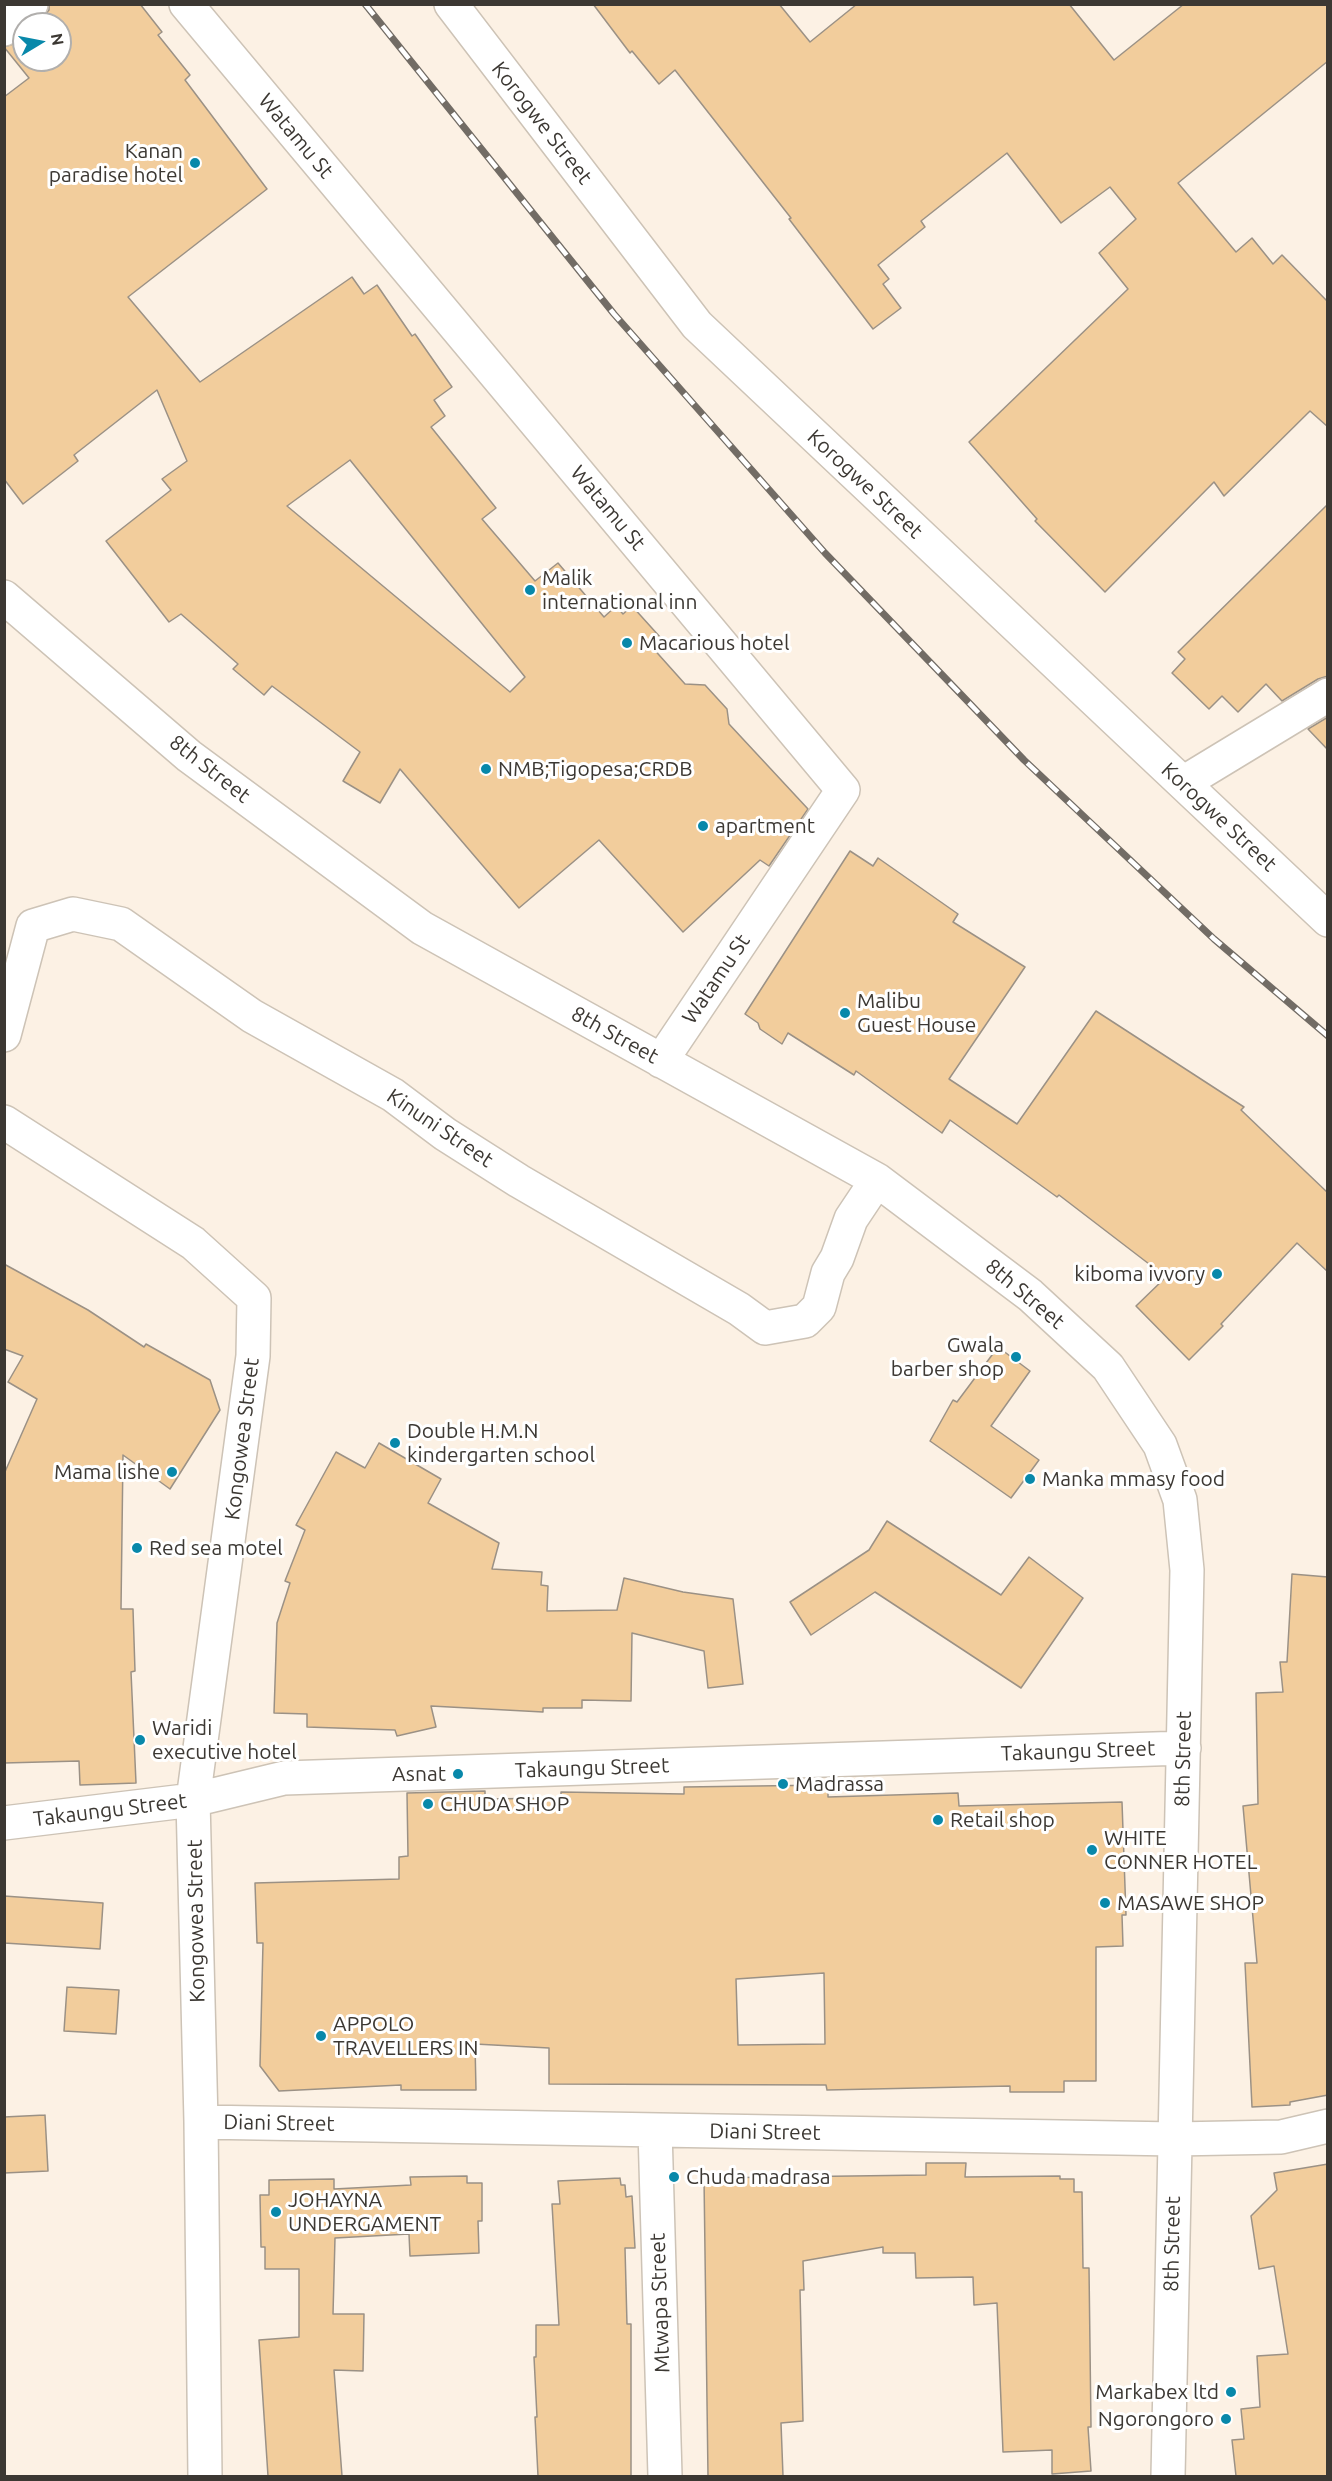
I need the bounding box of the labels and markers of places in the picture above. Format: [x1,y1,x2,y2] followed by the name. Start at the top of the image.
[49,138,183,188] place label: Kanan paradise hotel
[188,156,202,170] marker: Kanan paradise hotel
[542,565,697,615] place label: Malik international inn
[523,583,537,597] marker: Malik international inn
[639,630,789,656] place label: Macarious hotel
[620,636,634,650] marker: Macarious hotel
[498,756,693,782] place label: NMB;Tigopesa;CRDB
[479,762,493,776] marker: NMB;Tigopesa;CRDB
[715,813,815,839] place label: apartment
[696,819,710,833] marker: apartment
[857,988,976,1038] place label: Malibu Guest House
[838,1006,852,1020] marker: Malibu Guest House
[1074,1261,1205,1287] place label: kiboma ivvory
[1210,1267,1224,1281] marker: kiboma ivvory
[891,1332,1004,1382] place label: Gwala barber shop
[1009,1350,1023,1364] marker: Gwala barber shop
[407,1418,595,1468] place label: Double H.M.N kindergarten school
[388,1436,402,1450] marker: Double H.M.N kindergarten school
[54,1459,160,1485] place label: Mama lishe
[165,1465,179,1479] marker: Mama lishe
[1042,1466,1225,1492] place label: Manka mmasy food
[1023,1472,1037,1486] marker: Manka mmasy food
[149,1535,283,1561] place label: Red sea motel
[130,1541,144,1555] marker: Red sea motel
[152,1715,297,1765] place label: Waridi executive hotel
[133,1733,147,1747] marker: Waridi executive hotel
[392,1761,446,1787] place label: Asnat
[451,1767,465,1781] marker: Asnat
[795,1771,884,1797] place label: Madrassa
[776,1777,790,1791] marker: Madrassa
[440,1791,569,1817] place label: CHUDA SHOP
[421,1797,435,1811] marker: CHUDA SHOP
[950,1807,1055,1833] place label: Retail shop
[931,1813,945,1827] marker: Retail shop
[1104,1825,1257,1875] place label: WHITE CONNER HOTEL
[1085,1843,1099,1857] marker: WHITE CONNER HOTEL
[1117,1890,1264,1916] place label: MASAWE SHOP
[1098,1896,1112,1910] marker: MASAWE SHOP
[333,2011,478,2061] place label: APPOLO TRAVELLERS IN
[314,2029,328,2043] marker: APPOLO TRAVELLERS IN
[686,2164,831,2190] place label: Chuda madrasa
[667,2170,681,2184] marker: Chuda madrasa
[288,2187,441,2237] place label: JOHAYNA UNDERGAMENT
[269,2205,283,2219] marker: JOHAYNA UNDERGAMENT
[1095,2379,1219,2405] place label: Markabex ltd
[1224,2385,1238,2399] marker: Markabex ltd
[1098,2406,1214,2432] place label: Ngorongoro
[1219,2412,1233,2426] marker: Ngorongoro

